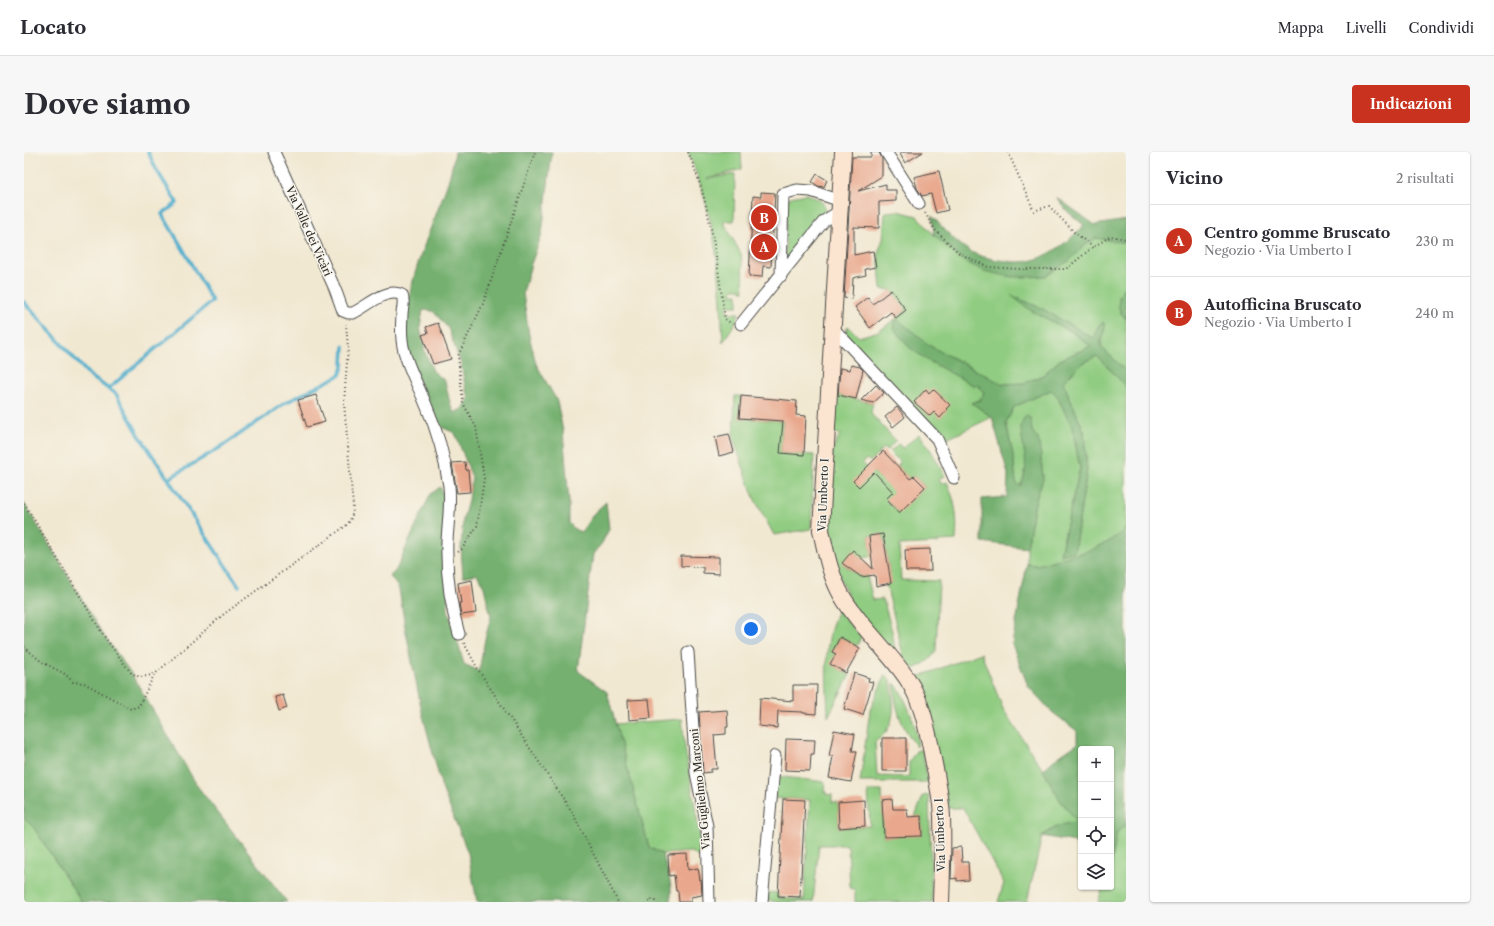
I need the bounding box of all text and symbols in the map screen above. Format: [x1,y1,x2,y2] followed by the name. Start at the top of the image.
[20,16,86,39] text: Locato
[1278,19,1324,37] text: Mappa
[1346,19,1387,37] text: Livelli
[1409,19,1474,37] text: Condividi
[1352,85,1470,123] button: Indicazioni
[24,87,191,121] text: Dove siamo
[1166,168,1223,188] text: Vicino
[1396,170,1454,186] text: 2 risultati
[282,183,335,279] street label: Via Valle dei Vicàri
[751,203,777,233] pin: B
[1204,223,1390,242] text: Centro gomme Bruscato
[751,232,777,262] pin: A
[1174,233,1184,249] text: A
[1416,233,1454,249] text: 230 m
[1204,242,1352,258] text: Negozio · Via Umberto I
[1204,295,1362,314] text: Autofficina Bruscato
[1174,305,1184,321] text: B
[1415,305,1454,321] text: 240 m
[1204,314,1352,330] text: Negozio · Via Umberto I
[815,458,831,533] street label: Via Umberto I
[741,619,761,639] your location
[687,727,713,851] street label: Via Guglielmo Marconi
[1078,746,1114,890] map controls
[1078,746,1114,782] button: +
[1078,782,1114,818] button: −
[932,798,948,873] street label: Via Umberto I
[1078,818,1114,854] button: locate
[1078,854,1114,890] button: layers

